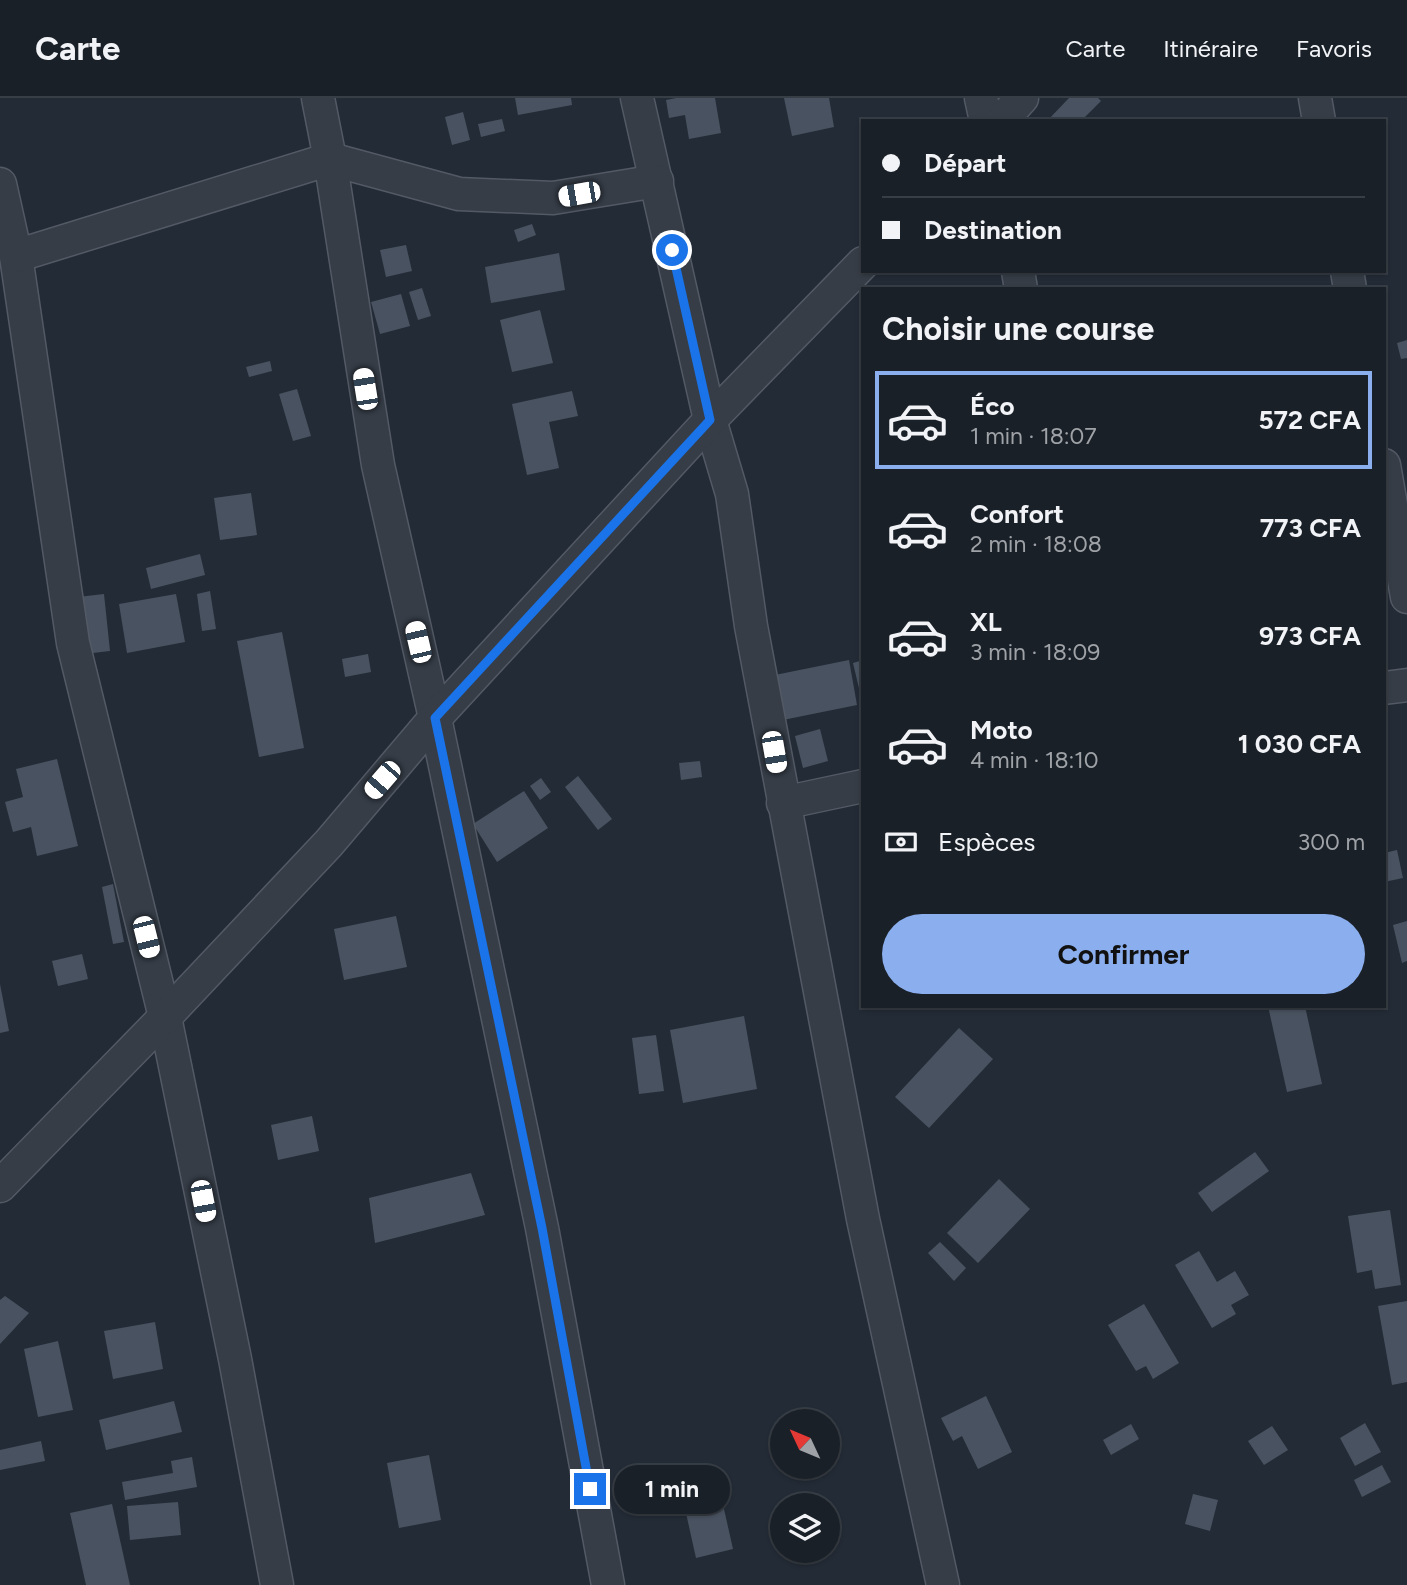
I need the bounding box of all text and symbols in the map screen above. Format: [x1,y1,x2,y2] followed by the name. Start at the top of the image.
[35,29,120,68] text: Carte
[1065,34,1125,63] text: Carte
[1163,34,1258,63] text: Itinéraire
[1296,34,1372,63] text: Favoris
[924,147,1006,179] text: Départ
[557,180,602,208] car
[924,214,1062,246] text: Destination
[656,234,688,266] route start
[882,310,1154,348] text: Choisir une course
[352,367,379,411] car
[886,389,949,452] icon: car
[970,390,1015,422] text: Éco
[1258,404,1361,436] text: 572 CFA
[970,422,1097,450] text: 1 min · 18:07
[886,497,949,560] icon: car
[970,498,1064,530] text: Confort
[1260,512,1361,544] text: 773 CFA
[970,530,1102,558] text: 2 min · 18:08
[886,605,949,668] icon: car
[970,606,1002,638] text: XL
[404,619,433,665] car
[1259,620,1361,652] text: 973 CFA
[970,638,1100,666] text: 3 min · 18:09
[886,713,949,776] icon: car
[970,714,1033,746] text: Moto
[1238,728,1361,760] text: 1 030 CFA
[761,729,788,775] car
[970,746,1099,774] text: 4 min · 18:10
[361,757,404,803] car
[882,823,920,861] icon: cash
[938,826,1035,858] text: Espèces
[1298,828,1365,856] text: 300 m
[131,914,162,960] car
[882,914,1365,994] button: Confirmer
[189,1178,218,1224] car
[770,1409,840,1479] north arrow
[770,1409,840,1563] map controls
[614,1464,730,1514] callout: 1 min
[574,1473,606,1505] route end
[645,1475,699,1503] text: 1 min
[770,1493,840,1563] button: layers

